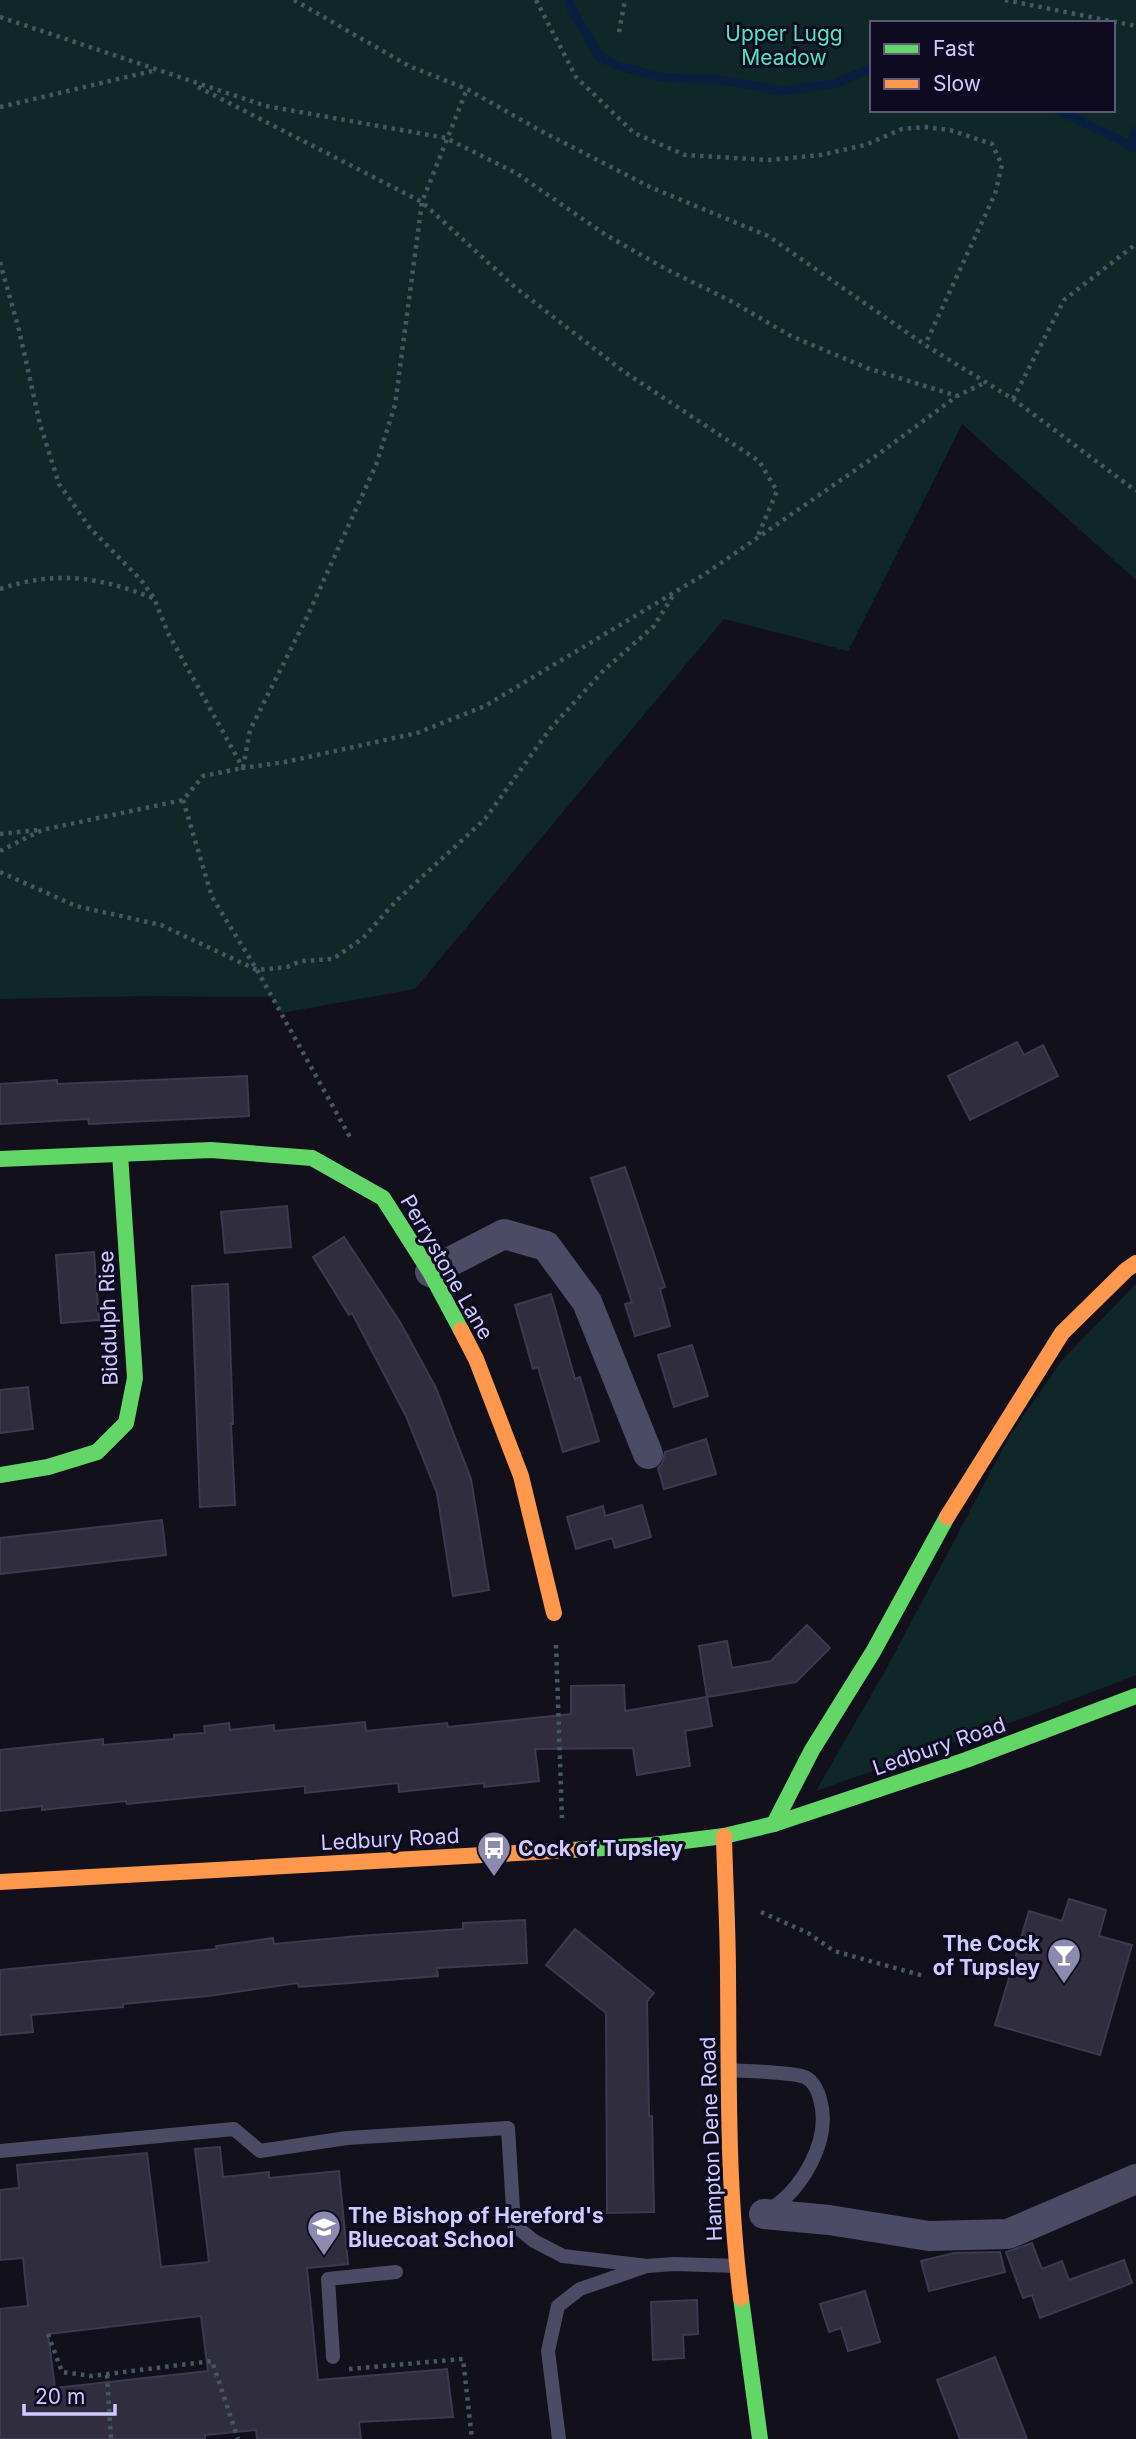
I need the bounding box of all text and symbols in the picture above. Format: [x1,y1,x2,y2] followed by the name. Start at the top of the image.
[725,21,843,70] park label: Upper Lugg Meadow
[870,21,1115,112] legend
[933,36,975,61] text: Fast
[933,71,981,96] text: Slow
[395,1190,499,1344] street label: Perrystone Lane
[93,1250,123,1386] street label: Biddulph Rise
[869,1712,1009,1780] street label: Ledbury Road
[320,1823,460,1855] street label: Ledbury Road
[475,1829,513,1878] bus stop icon: Cock of Tupsley
[518,1836,683,1861] place label: Cock of Tupsley
[933,1931,1041,1980] place label: The Cock of Tupsley
[1045,1936,1083,1985] bar icon: The Cock of Tupsley
[695,2036,727,2242] street label: Hampton Dene Road
[348,2203,604,2252] place label: The Bishop of Hereford's Bluecoat School
[305,2208,343,2257] school or university icon: The Bishop of Hereford's Bluecoat School
[24,2372,116,2416] scale bar
[35,2384,85,2409] text: 20 m

